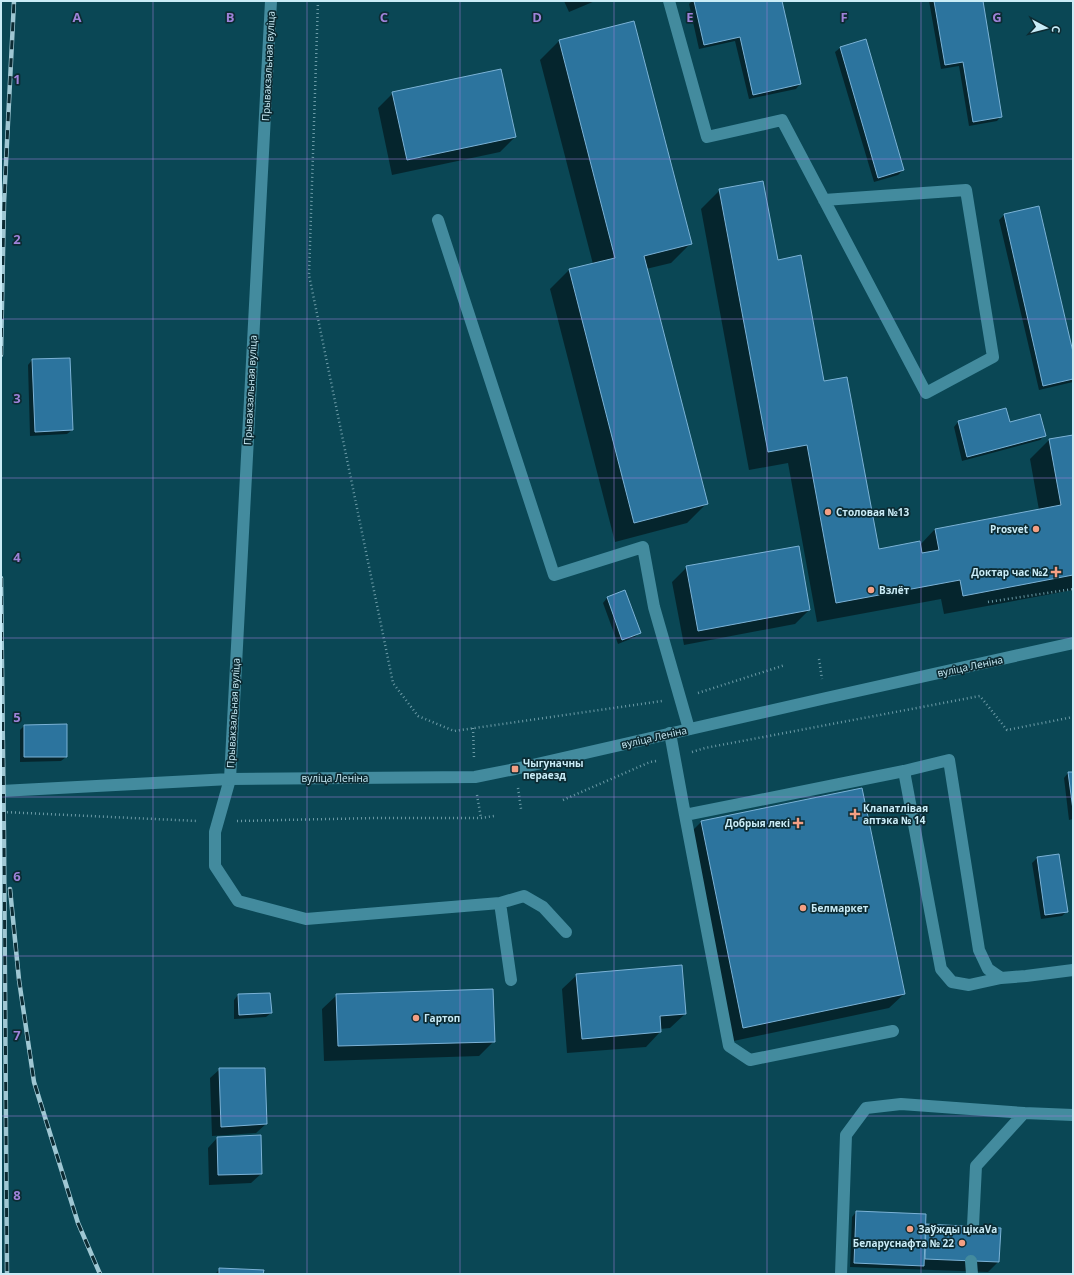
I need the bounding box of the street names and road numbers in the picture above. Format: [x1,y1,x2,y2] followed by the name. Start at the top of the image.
[258,11,278,121] street label: Прывакзальная вуліца
[240,335,260,445] street label: Прывакзальная вуліца
[936,652,1004,680] street label: вуліца Леніна
[223,658,243,768] street label: Прывакзальная вуліца
[620,723,688,751] street label: вуліца Леніна
[302,771,368,785] street label: вуліца Леніна

